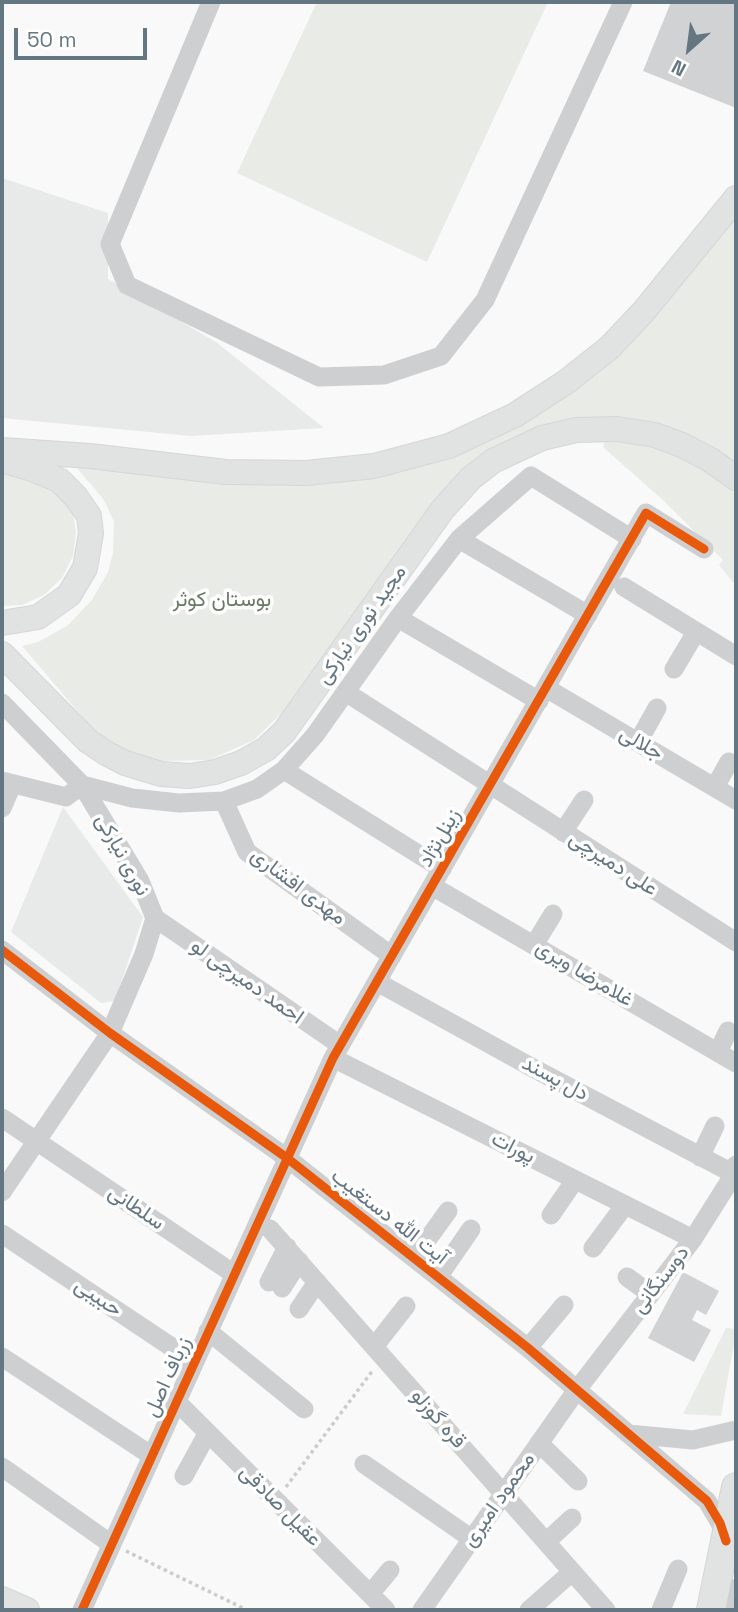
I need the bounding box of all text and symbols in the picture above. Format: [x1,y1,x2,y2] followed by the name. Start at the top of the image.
[18,14,150,58] scale bar
[654,14,724,84] north arrow
[27,26,77,53] text: 50 m
[667,54,690,82] text: N
[312,561,412,689] street label: مجید نوری نیارکی
[173,587,271,613] park label: بوستان کوثر
[615,721,667,767] street label: جلالی
[413,804,467,872] street label: زینل‌نژاد
[89,810,155,900] street label: نوری نیارکی
[564,826,662,902] street label: علی دمیرچی
[245,843,351,931] street label: مهدی افشاری
[186,934,308,1030] street label: احمد دمیرچی لو
[531,935,637,1013] street label: غلامرضا ویری
[518,1051,592,1107] street label: دل پسند
[487,1126,539,1170] street label: پورات
[326,1164,452,1270] street label: آیت الله دستغیب
[103,1180,169,1236] street label: سلطانی
[627,1241,695,1319] street label: دوسنگانی
[69,1273,127,1323] street label: حبیبی
[139,1333,197,1421] street label: زرباف اصل
[405,1384,471,1454] street label: قره گوزلو
[457,1448,541,1552] street label: محمود امیری
[234,1460,326,1552] street label: عقیل صادقی

